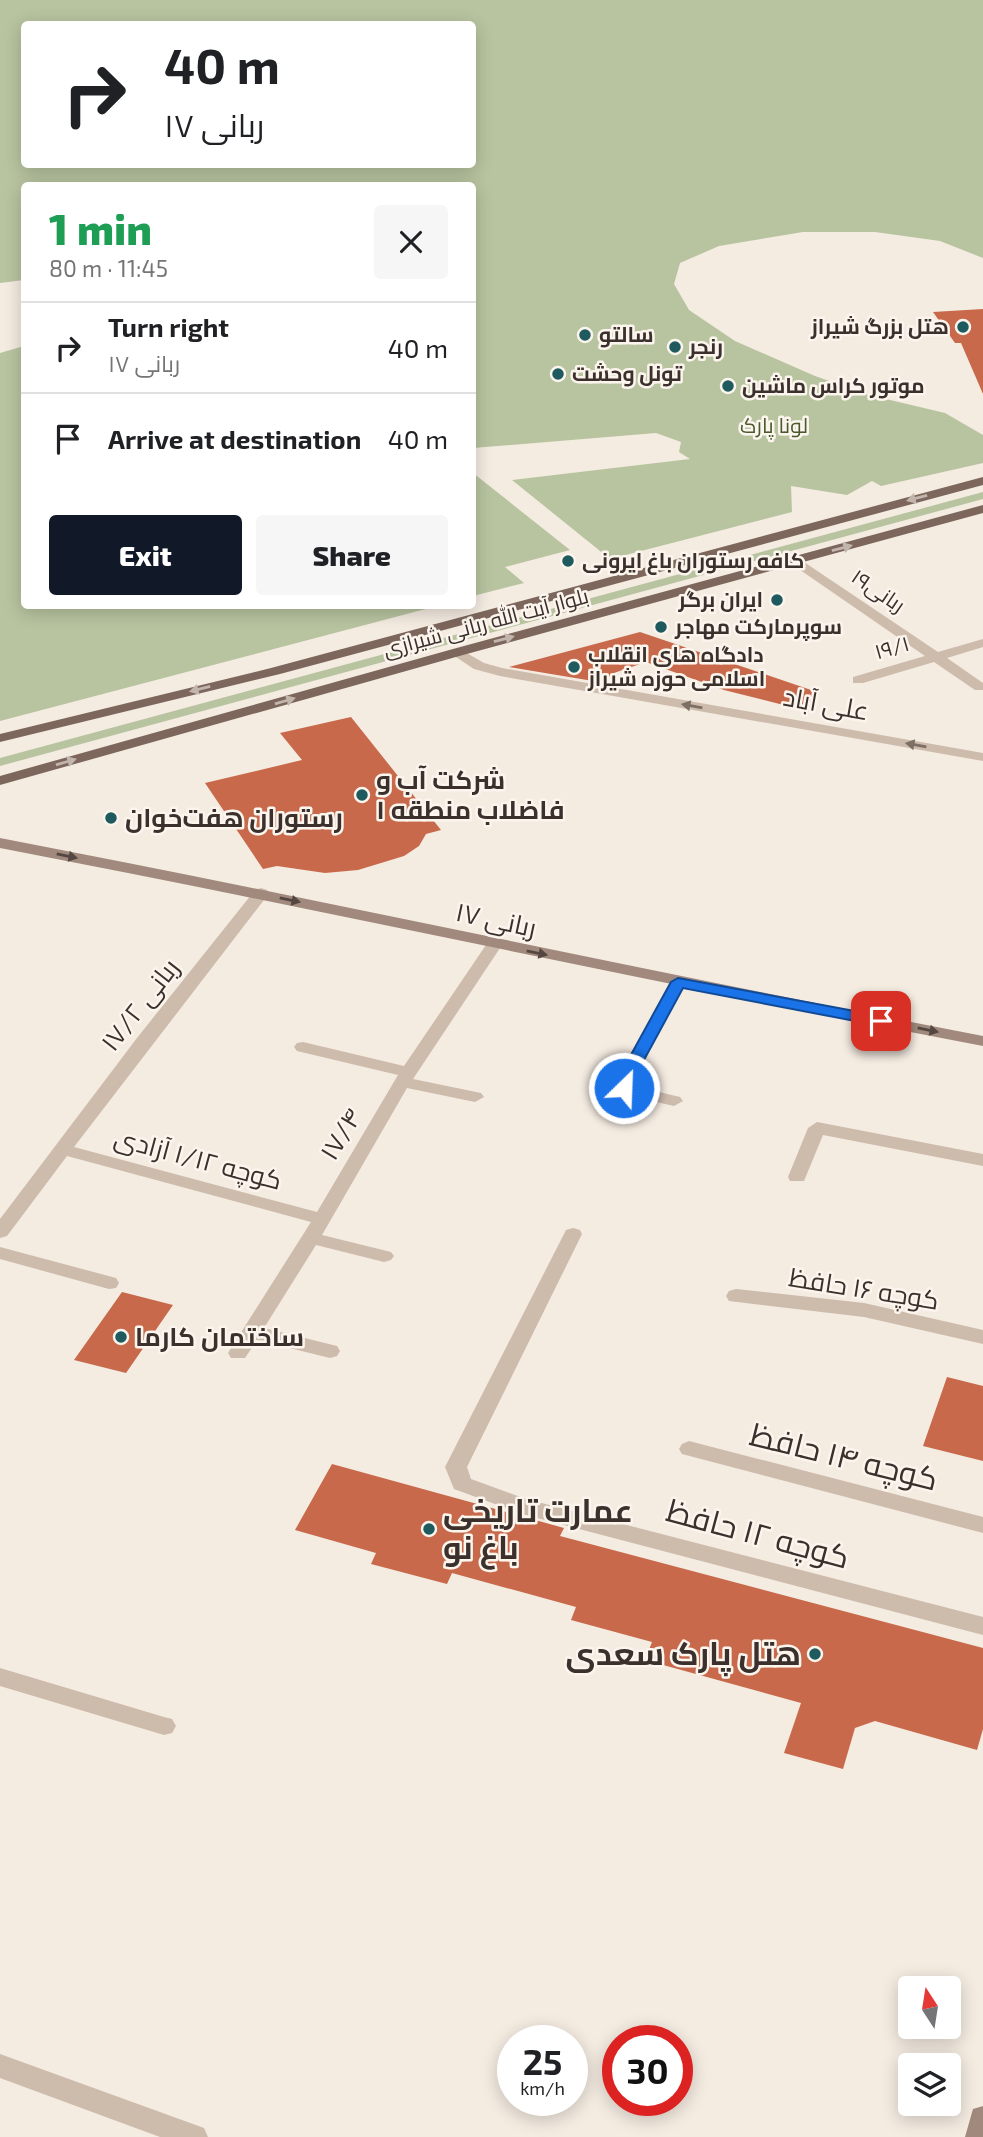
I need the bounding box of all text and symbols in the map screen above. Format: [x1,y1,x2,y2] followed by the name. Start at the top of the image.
[164,35,280,94] text: 40 m
[49,49,140,140] icon: right
[164,105,264,143] text: ربانی ۱۷
[49,203,152,253] text: 1 min
[374,205,448,279] button: close
[49,254,168,282] text: 80 m · 11:45
[108,311,229,342] text: Turn right
[810,313,949,339] place label: هتل بزرگ شیراز
[955,319,971,335] marker: هتل بزرگ شیراز
[599,321,654,348] place label: سالتو
[577,327,593,343] marker: سالتو
[49,329,87,367] icon: right
[388,332,448,363] text: 40 m
[688,333,723,359] place label: رنجر
[667,339,683,355] marker: رنجر
[108,349,180,377] text: ربانی ۱۷
[572,360,683,387] place label: تونل وحشت
[550,366,566,382] marker: تونل وحشت
[742,372,925,399] place label: موتور کراس ماشین
[720,378,736,394] marker: موتور کراس ماشین
[740,412,808,440] park label: لونا پارک
[49,420,87,458] icon: arrive
[108,423,361,454] text: Arrive at destination
[388,423,448,454] text: 40 m
[906,494,927,504] one-way arrow
[49,515,242,595] button: Exit
[256,515,448,595] button: Share
[831,542,853,553] one-way arrow
[582,547,804,575] place label: کافه رستوران باغ ایرونی
[560,553,576,569] marker: کافه رستوران باغ ایرونی
[846,563,910,618] street label: ربانی۱۹
[380,582,592,663] street label: بلوار آیت الله ربانی شیرازی
[677,586,763,612] place label: ایران برگر
[769,592,785,608] marker: ایران برگر
[674,613,842,642] place label: سوپرمارکت مهاجر
[653,619,669,635] marker: سوپرمارکت مهاجر
[871,630,912,663] street label: ۱۹/۱
[493,633,515,644] one-way arrow
[587,641,765,692] place label: دادگاه های انقلاب اسلامی حوزه شیراز
[566,659,582,675] marker: دادگاه های انقلاب اسلامی حوزه شیراز
[781,680,871,727] street label: علی آباد
[189,684,211,695] one-way arrow
[275,695,296,705] one-way arrow
[681,700,703,711] one-way arrow
[905,739,927,750] one-way arrow
[55,756,77,767] one-way arrow
[376,763,565,825] place label: شرکت آب و فاضلاب منطقه ۱
[354,787,370,803] marker: شرکت آب و فاضلاب منطقه ۱
[125,801,343,833] place label: رستوران هفت‌خوان
[103,810,119,826] marker: رستوران هفت‌خوان
[56,851,78,862] one-way arrow
[279,895,301,906] one-way arrow
[453,895,539,944] street label: ربانی ۱۷
[526,948,548,959] one-way arrow
[93,952,186,1058] street label: ربانی ۱۷/۲
[851,991,911,1051] pin
[862,1002,900,1040] icon: arrive
[917,1025,939,1036] one-way arrow
[587,1051,661,1125] position arrow
[312,1102,367,1165] street label: ۱۷/۴
[110,1120,286,1198] street label: کوچه ۱/۱۲ آزادی
[787,1260,941,1318] street label: کوچه ۱۶ حافظ
[135,1320,304,1352] place label: ساختمان کارما
[113,1329,129,1345] marker: ساختمان کارما
[746,1413,942,1501] street label: کوچه ۱۴ حافظ
[662,1489,854,1579] street label: کوچه ۱۲ حافظ
[443,1490,633,1570] place label: عمارت تاریخی باغ نو
[421,1521,437,1537] marker: عمارت تاریخی باغ نو
[566,1633,801,1677] place label: هتل پارک سعدی
[807,1646,823,1662] marker: هتل پارک سعدی
[898,1976,961,2039] north arrow
[898,1976,961,2116] map controls
[602,2025,693,2116] speed limit sign: 30
[523,2040,562,2082] text: 25
[898,2053,961,2116] button: layers
[520,2077,565,2099] text: km/h

